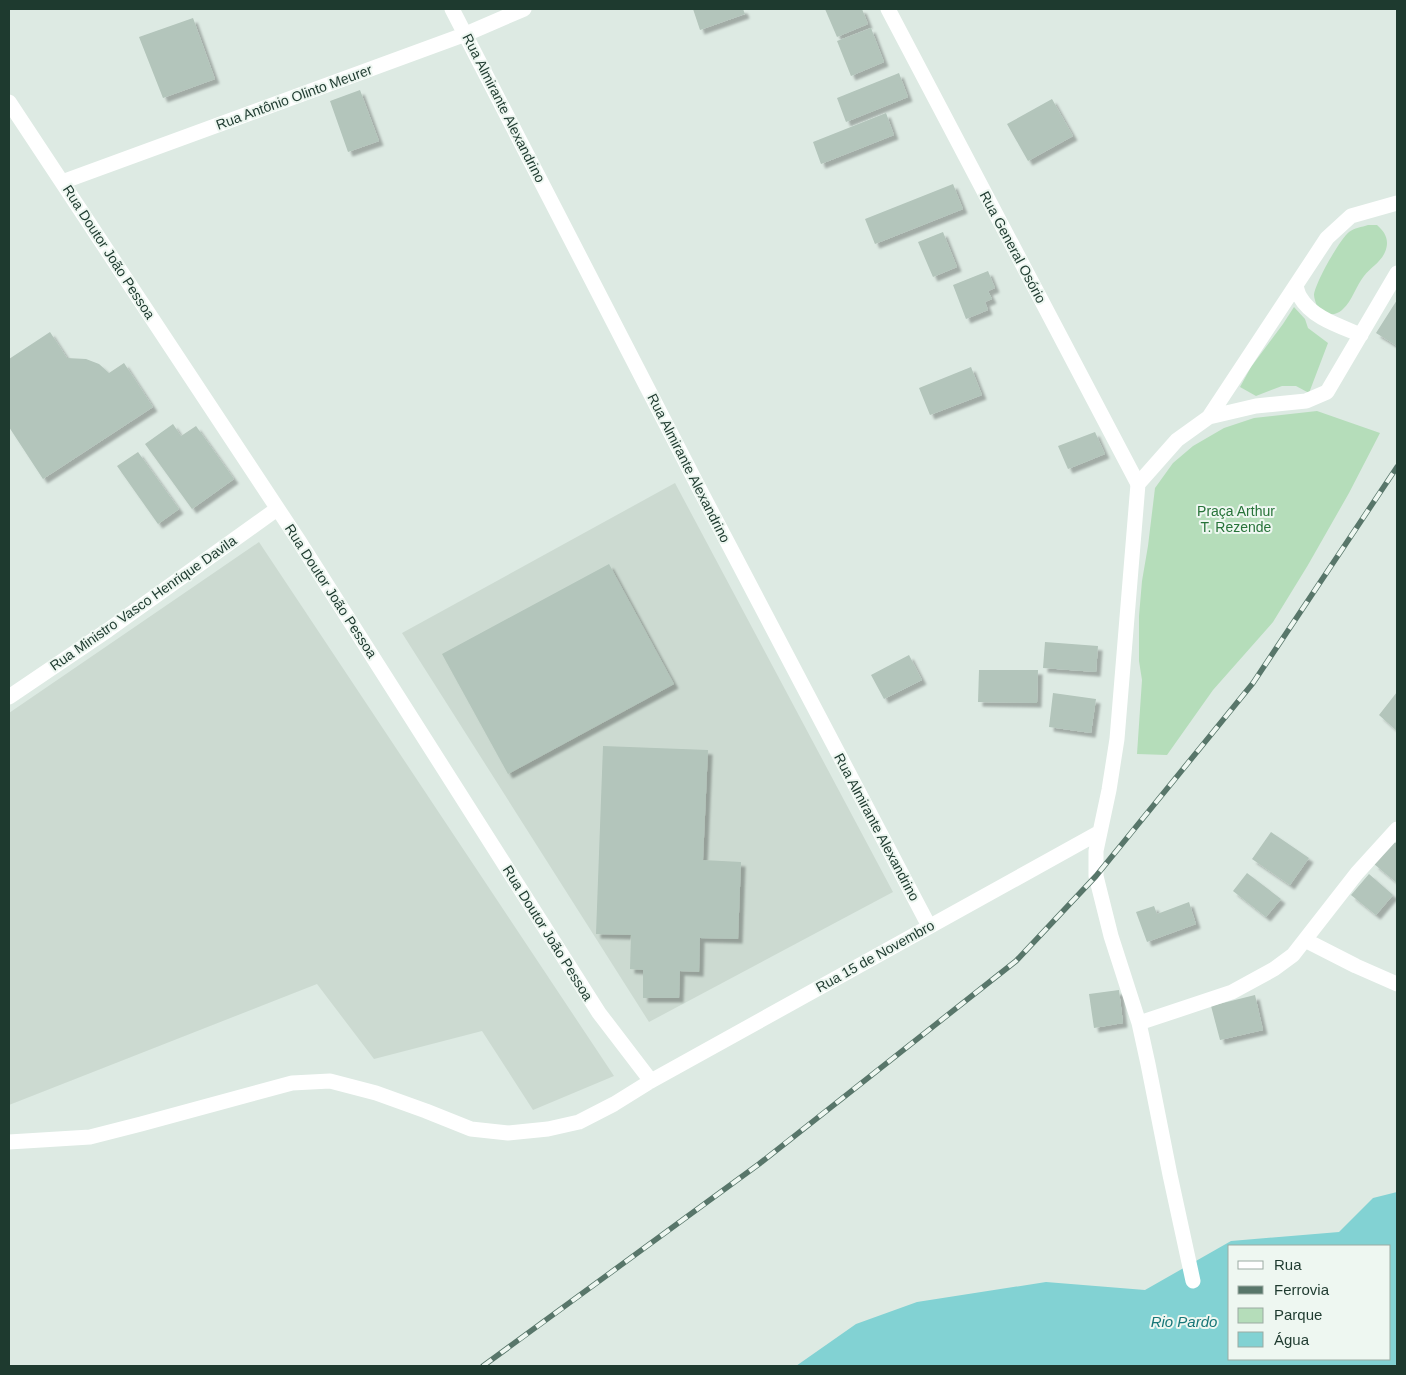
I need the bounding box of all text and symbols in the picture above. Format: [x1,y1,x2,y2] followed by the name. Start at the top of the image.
[459,31,549,185] street label: Rua Almirante Alexandrino
[214,61,375,133] street label: Rua Antônio Olinto Meurer
[60,182,158,322] street label: Rua Doutor João Pessoa
[977,188,1049,306] street label: Rua General Osório
[644,391,734,545] street label: Rua Almirante Alexandrino
[1197,503,1275,535] park label: Praça Arthur T. Rezende
[282,521,380,661] street label: Rua Doutor João Pessoa
[47,532,239,674] street label: Rua Ministro Vasco Henrique Davila
[831,750,923,904] street label: Rua Almirante Alexandrino
[500,862,596,1004] street label: Rua Doutor João Pessoa
[813,917,937,995] street label: Rua 15 de Novembro
[1228,1245,1391,1360] legend
[1274,1256,1302,1273] text: Rua
[1274,1281,1330,1298] text: Ferrovia
[1274,1306,1322,1323] text: Parque
[1151,1313,1217,1330] water label: Rio Pardo
[1274,1331,1310,1348] text: Água

